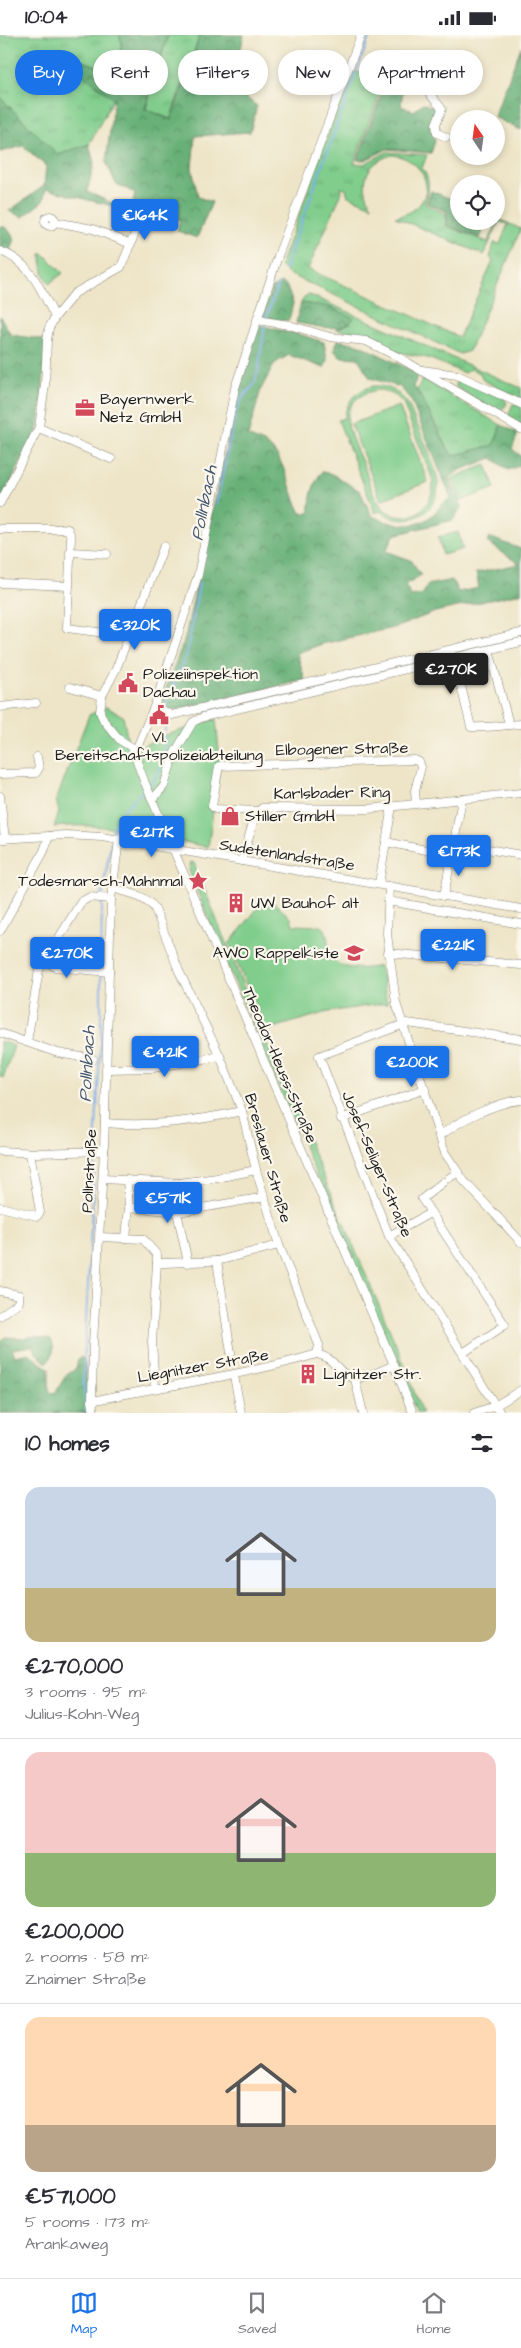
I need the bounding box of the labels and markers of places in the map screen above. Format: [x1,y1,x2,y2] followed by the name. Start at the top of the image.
[110,199,180,241] pin: €164K
[100,388,194,428] place label: Bayernwerk Netz GmbH
[74,397,96,419] office icon: Bayernwerk Netz GmbH
[100,609,170,651] pin: €320K
[416,653,486,695] pin: €270K
[143,663,258,703] place label: Polizeiinspektion Dachau
[117,672,139,694] public building icon: Polizeiinspektion Dachau
[148,704,170,726] public building icon: VI. Bereitschaftspolizeiabteilung
[55,726,263,767] place label: VI. Bereitschaftspolizeiabteilung
[219,805,241,827] shop icon: Stiller GmbH
[245,805,336,827] place label: Stiller GmbH
[117,815,187,858] pin: €217K
[424,835,494,877] pin: €173K
[18,870,183,892] place label: Todesmarsch-Mahnmal
[187,870,209,892] place icon: Todesmarsch-Mahnmal
[225,892,247,914] building icon: UW Bauhof alt
[251,892,360,914] place label: UW Bauhof alt
[418,929,488,971] pin: €221K
[32,937,102,979] pin: €270K
[213,942,339,964] place label: AWO Rappelkiste
[343,942,365,964] school or university icon: AWO Rappelkiste
[130,1035,200,1078] pin: €421K
[377,1045,447,1088] pin: €200K
[133,1181,203,1224] pin: €571K
[297,1363,319,1385] building icon: Lignitzer Str.
[323,1363,421,1386] place label: Lignitzer Str.

